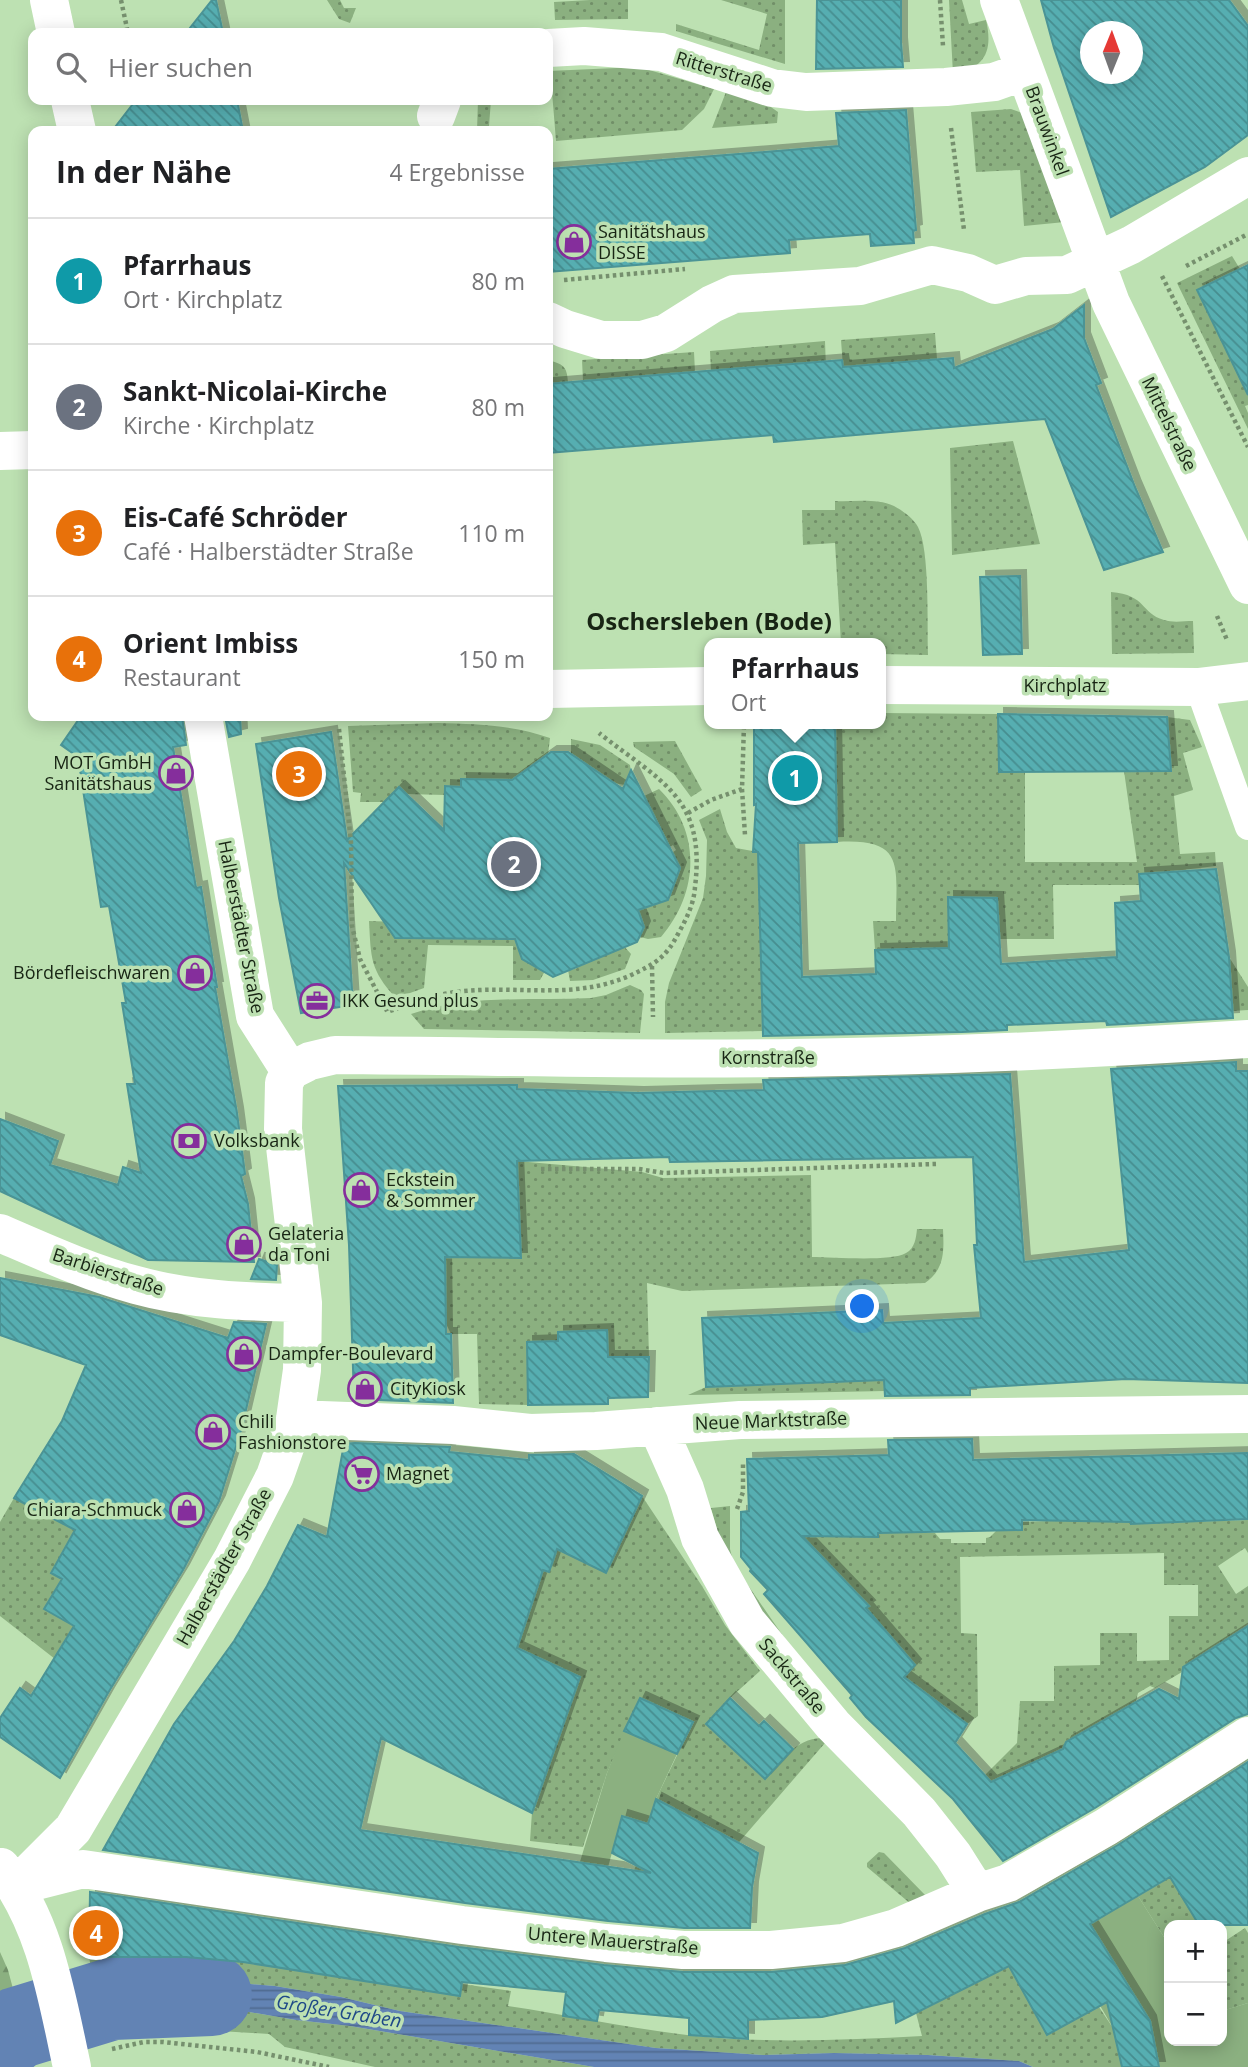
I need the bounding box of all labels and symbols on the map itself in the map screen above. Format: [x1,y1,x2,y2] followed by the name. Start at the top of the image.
[1080,21,1143,84] north arrow
[673,45,775,97] street label: Ritterstraße
[1021,83,1075,179] street label: Brauwinkel
[598,219,706,264] place label: Sanitätshaus DISSE
[555,223,593,261] shop icon: Sanitätshaus DISSE
[1137,373,1203,475] street label: Mittelstraße
[586,604,832,637] district label: Oschersleben (Bode)
[1024,673,1107,697] street label: Kirchplatz
[276,748,322,800] pin: 3
[44,750,152,795] place label: MOT GmbH Sanitätshaus
[772,752,818,804] pin: 1
[157,754,195,792] shop icon: MOT GmbH Sanitätshaus
[213,838,271,1015] street label: Halberstädter Straße
[491,838,537,890] pin: 2
[176,954,214,992] shop icon: Bördefleischwaren
[13,960,170,984] place label: Bördefleischwaren
[298,982,336,1020] office icon: IKK Gesund plus
[342,988,478,1012] place label: IKK Gesund plus
[721,1045,815,1069] street label: Kornstraße
[170,1122,208,1160] bank icon: Volksbank
[214,1128,300,1152] place label: Volksbank
[386,1167,476,1212] place label: Eckstein & Sommer
[342,1171,380,1209] shop icon: Eckstein & Sommer
[268,1221,344,1266] place label: Gelateria da Toni
[225,1225,263,1263] shop icon: Gelateria da Toni
[50,1242,167,1300] street label: Barbierstraße
[845,1289,879,1323] your location
[225,1335,263,1373] shop icon: Dampfer-Boulevard
[268,1341,434,1365] place label: Dampfer-Boulevard
[346,1370,384,1408] shop icon: CityKiosk
[390,1376,466,1400] place label: CityKiosk
[694,1405,848,1435] street label: Neue Marktstraße
[238,1409,347,1454] place label: Chili Fashionstore
[194,1413,232,1451] shop icon: Chili Fashionstore
[343,1455,381,1493] supermarket icon: Magnet
[386,1461,450,1485] place label: Magnet
[170,1484,276,1649] street label: Halberstädter Straße
[168,1491,206,1529] shop icon: Chiara-Schmuck
[27,1497,163,1521] place label: Chiara-Schmuck
[754,1633,831,1718] street label: Sackstraße
[73,1907,119,1959] pin: 4
[527,1921,699,1959] street label: Untere Mauerstraße
[274,1988,404,2034] water label: Großer Graben

